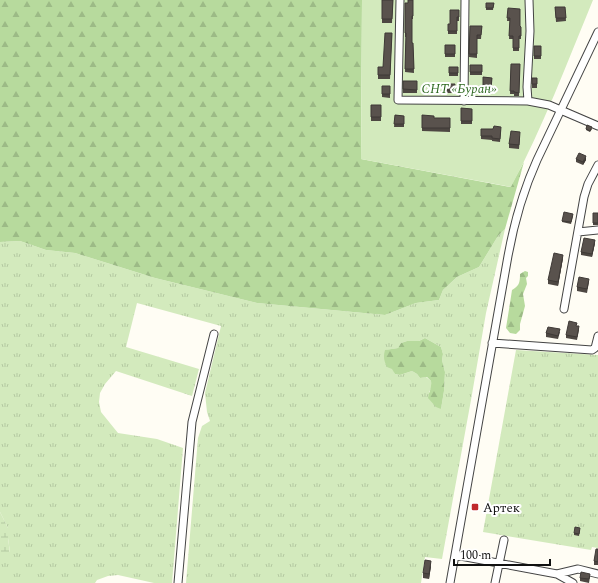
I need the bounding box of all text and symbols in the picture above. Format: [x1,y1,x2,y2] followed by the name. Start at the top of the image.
[421,79,497,99] park label: СНТ «Буран»
[483,498,520,518] place label: Артек
[470,502,480,512] marker: Артек
[454,541,550,567] scale bar
[460,546,491,565] text: 100 m

